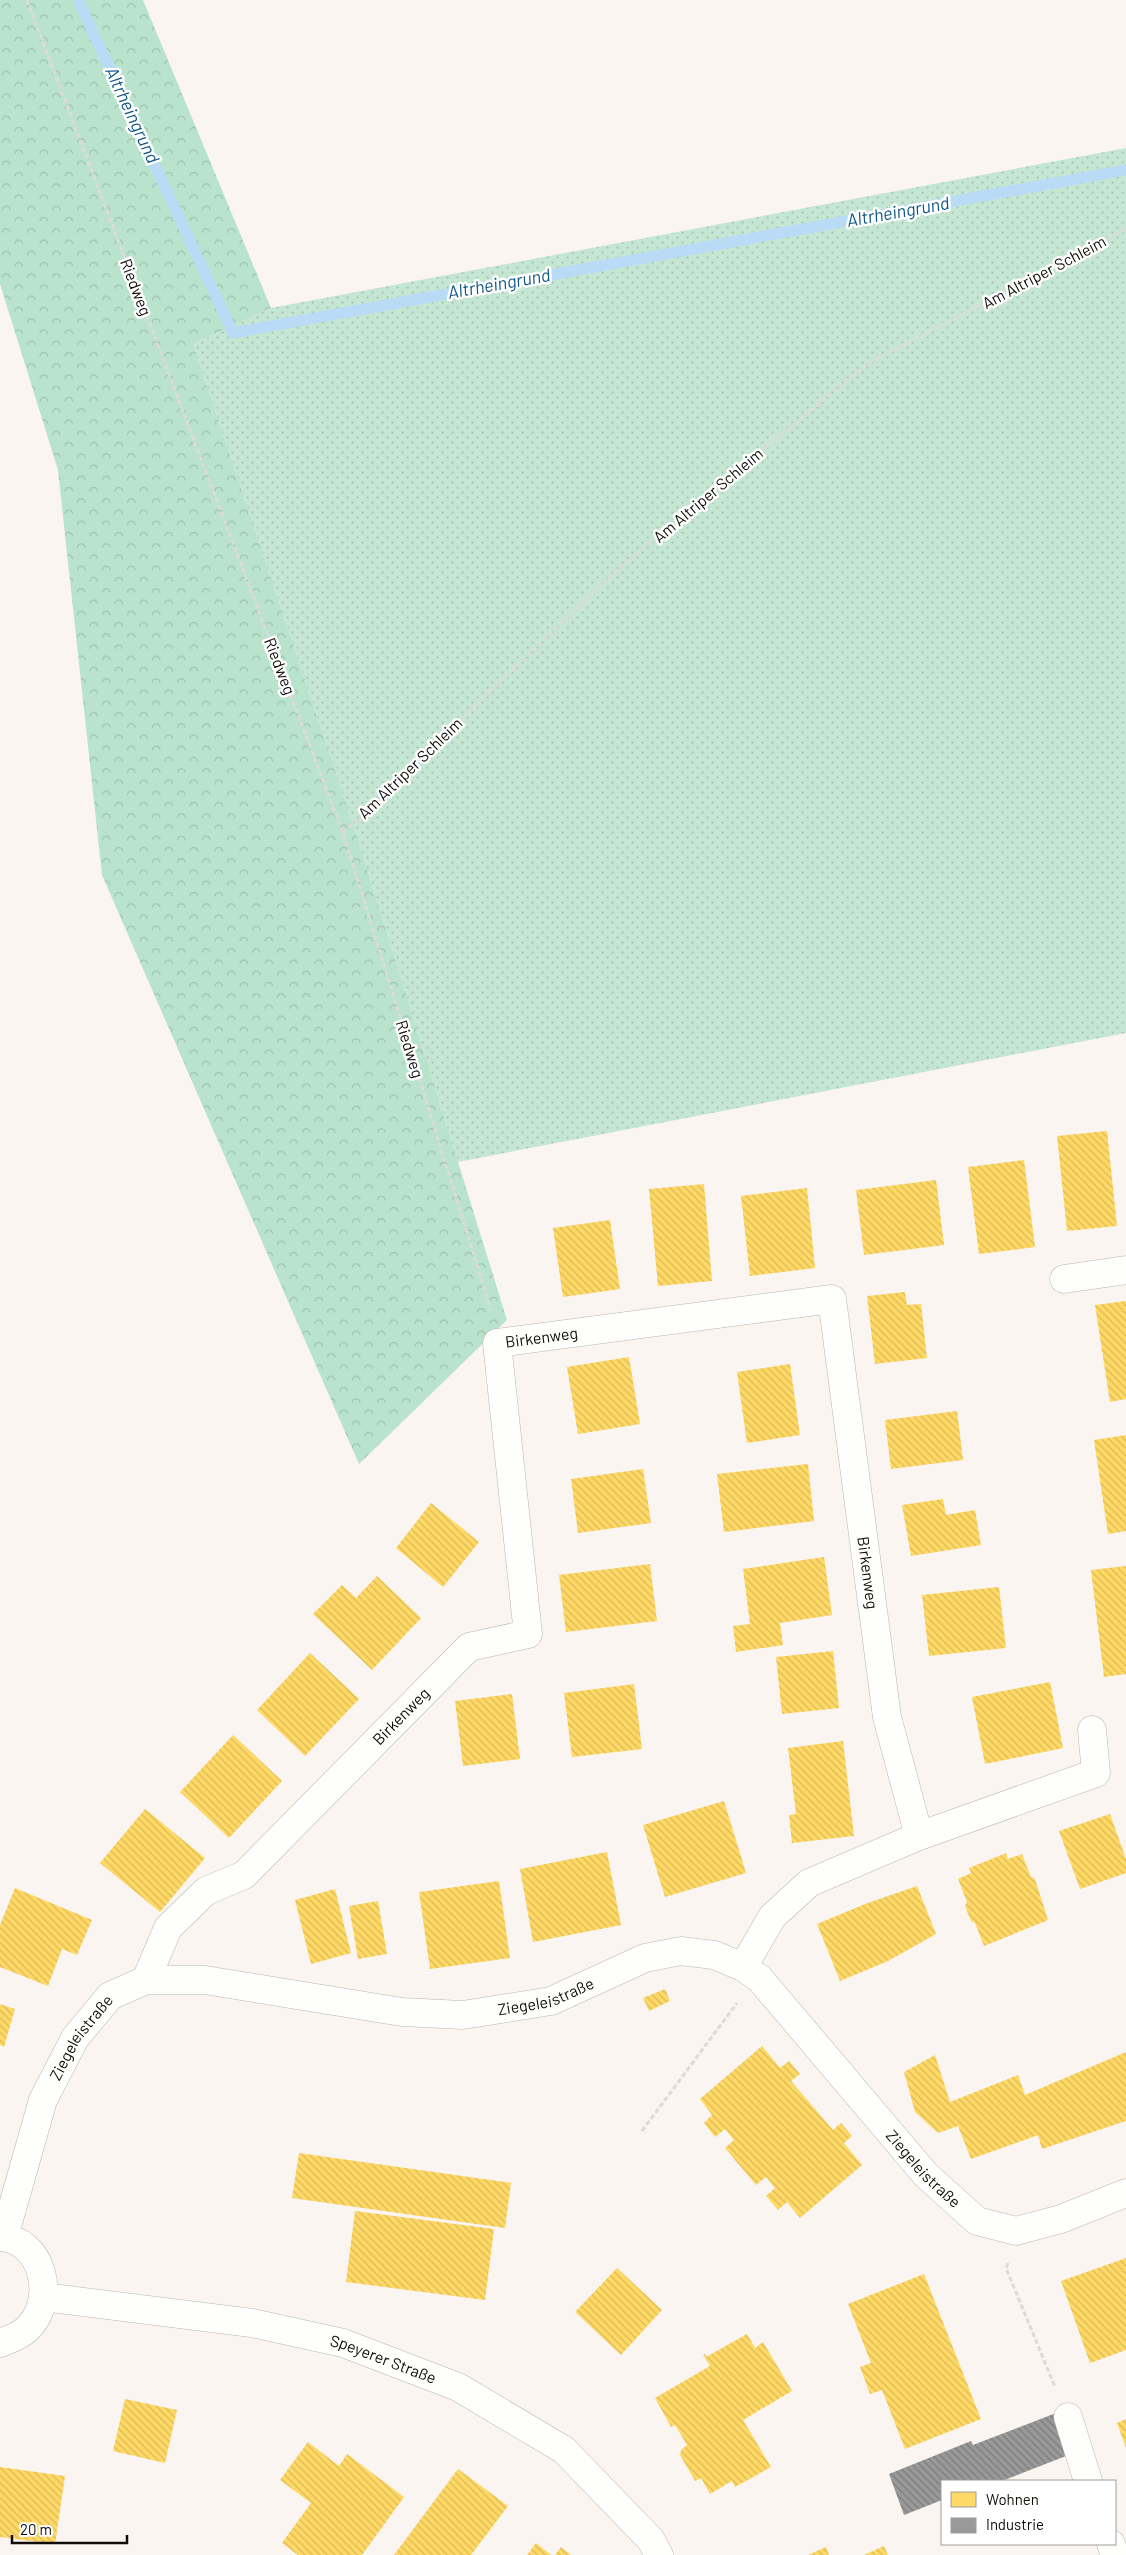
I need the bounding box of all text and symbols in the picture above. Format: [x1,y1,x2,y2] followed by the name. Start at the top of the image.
[101,63,165,167] water label: Altrheingrund
[845,191,951,231] water label: Altrheingrund
[979,231,1109,312] street label: Am Altriper Schleim
[117,256,156,318] street label: Riedweg
[446,263,552,303] water label: Altrheingrund
[649,443,766,546] street label: Am Altriper Schleim
[261,635,300,697] street label: Riedweg
[354,713,466,822] street label: Am Altriper Schleim
[393,1018,428,1080] street label: Riedweg
[504,1322,579,1351] street label: Birkenweg
[854,1535,883,1610] street label: Birkenweg
[368,1683,433,1748] street label: Birkenweg
[496,1973,596,2018] street label: Ziegeleistraße
[45,1990,116,2083] street label: Ziegeleistraße
[883,2126,965,2211] street label: Ziegeleistraße
[329,2330,439,2387] street label: Speyerer Straße
[941,2480,1116,2545] legend
[986,2490,1039,2508] text: Wohnen
[12,2512,128,2544] scale bar
[986,2515,1044,2533] text: Industrie
[20,2520,52,2538] text: 20 m

